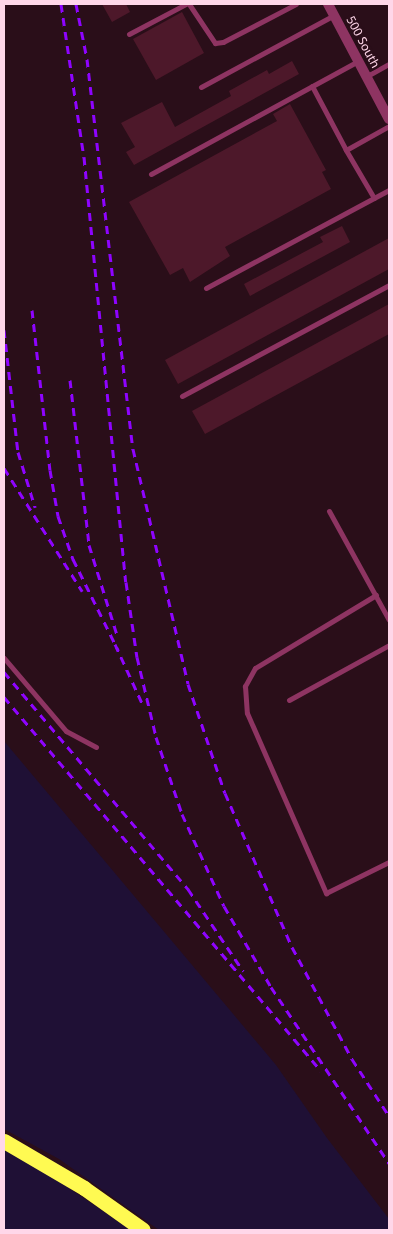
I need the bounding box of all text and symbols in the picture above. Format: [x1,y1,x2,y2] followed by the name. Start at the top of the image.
[343,14,383,70] street label: 500 South

